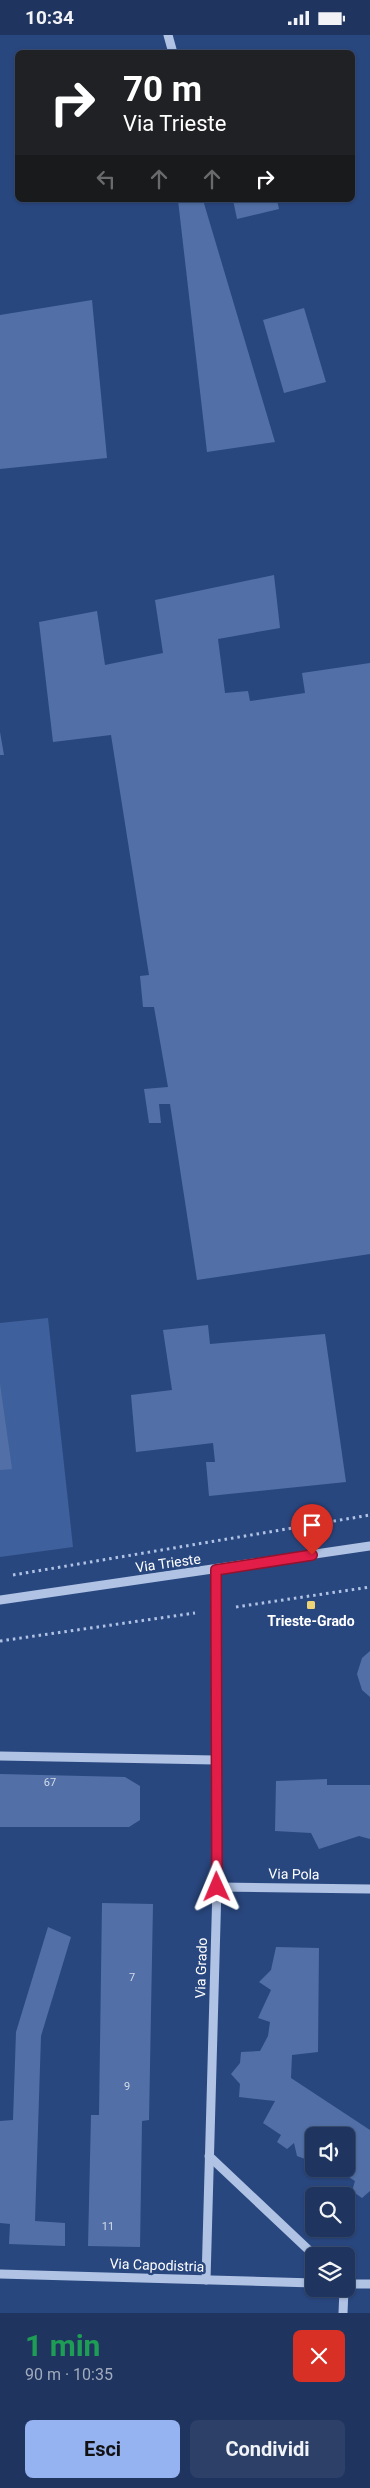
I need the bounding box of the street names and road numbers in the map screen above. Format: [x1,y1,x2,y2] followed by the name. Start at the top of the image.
[134,1551,202,1575] street label: Via Trieste
[268,1866,320,1882] street label: Via Pola
[192,1937,210,1999] street label: Via Grado
[109,2255,205,2275] street label: Via Capodistria

